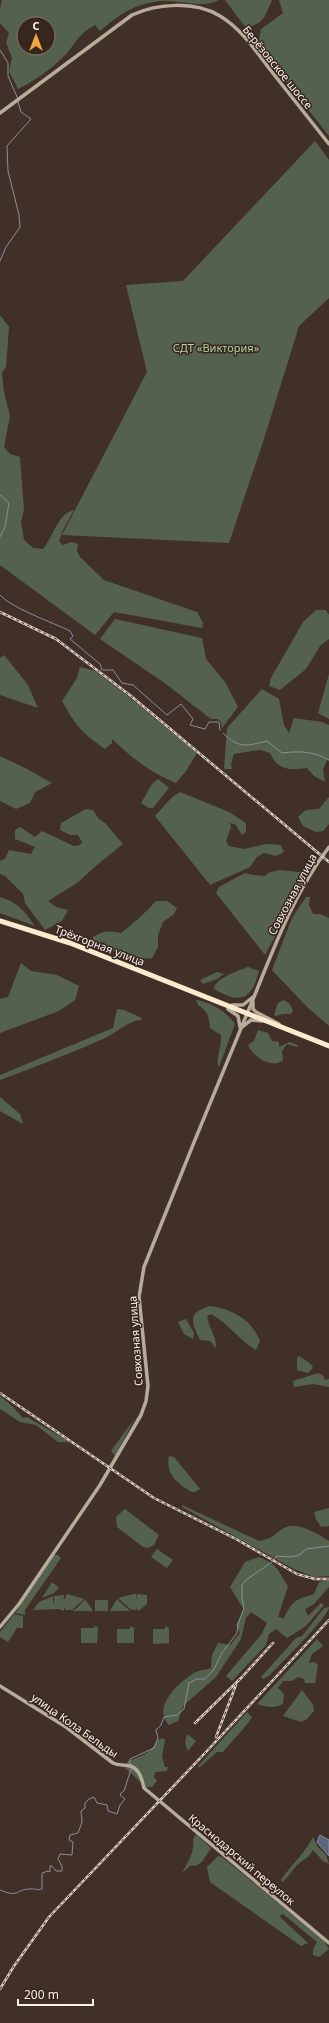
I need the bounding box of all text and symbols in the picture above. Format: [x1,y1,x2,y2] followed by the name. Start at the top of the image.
[16,16,56,56] north arrow
[32,18,40,33] text: С
[240,22,316,112] street label: Берёзовское шоссе
[173,340,260,355] park label: СДТ «Виктория»
[264,851,320,937] street label: Совхозная улица
[53,921,147,969] street label: Трёхгорная улица
[124,1296,146,1386] street label: Совхозная улица
[29,1689,121,1761] street label: улица Кола Бельды
[186,1810,298,1908] street label: Краснодарский переулок
[18,1981,93,2007] scale bar
[24,1986,59,2003] text: 200 m

